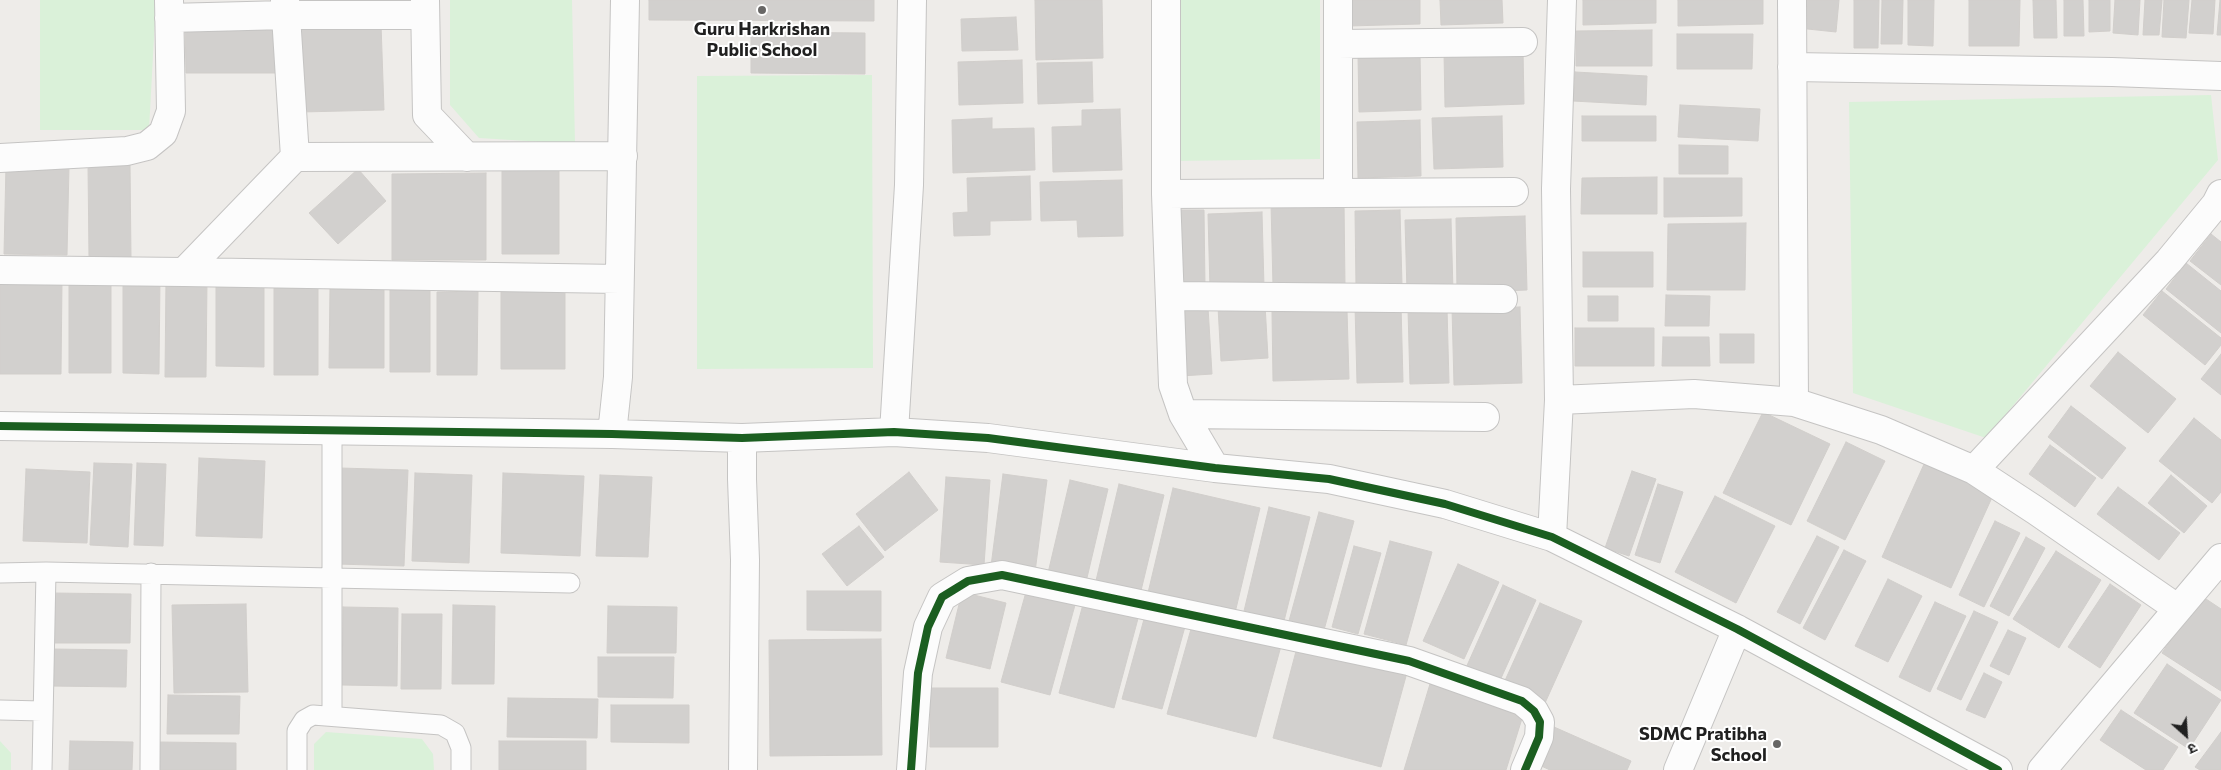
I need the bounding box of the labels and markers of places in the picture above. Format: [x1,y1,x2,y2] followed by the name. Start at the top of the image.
[756,4,768,16] marker: Guru Harkrishan Public School
[694,18,830,60] place label: Guru Harkrishan Public School
[1639,723,1767,766] place label: SDMC Pratibha School
[1771,738,1783,750] marker: SDMC Pratibha School

